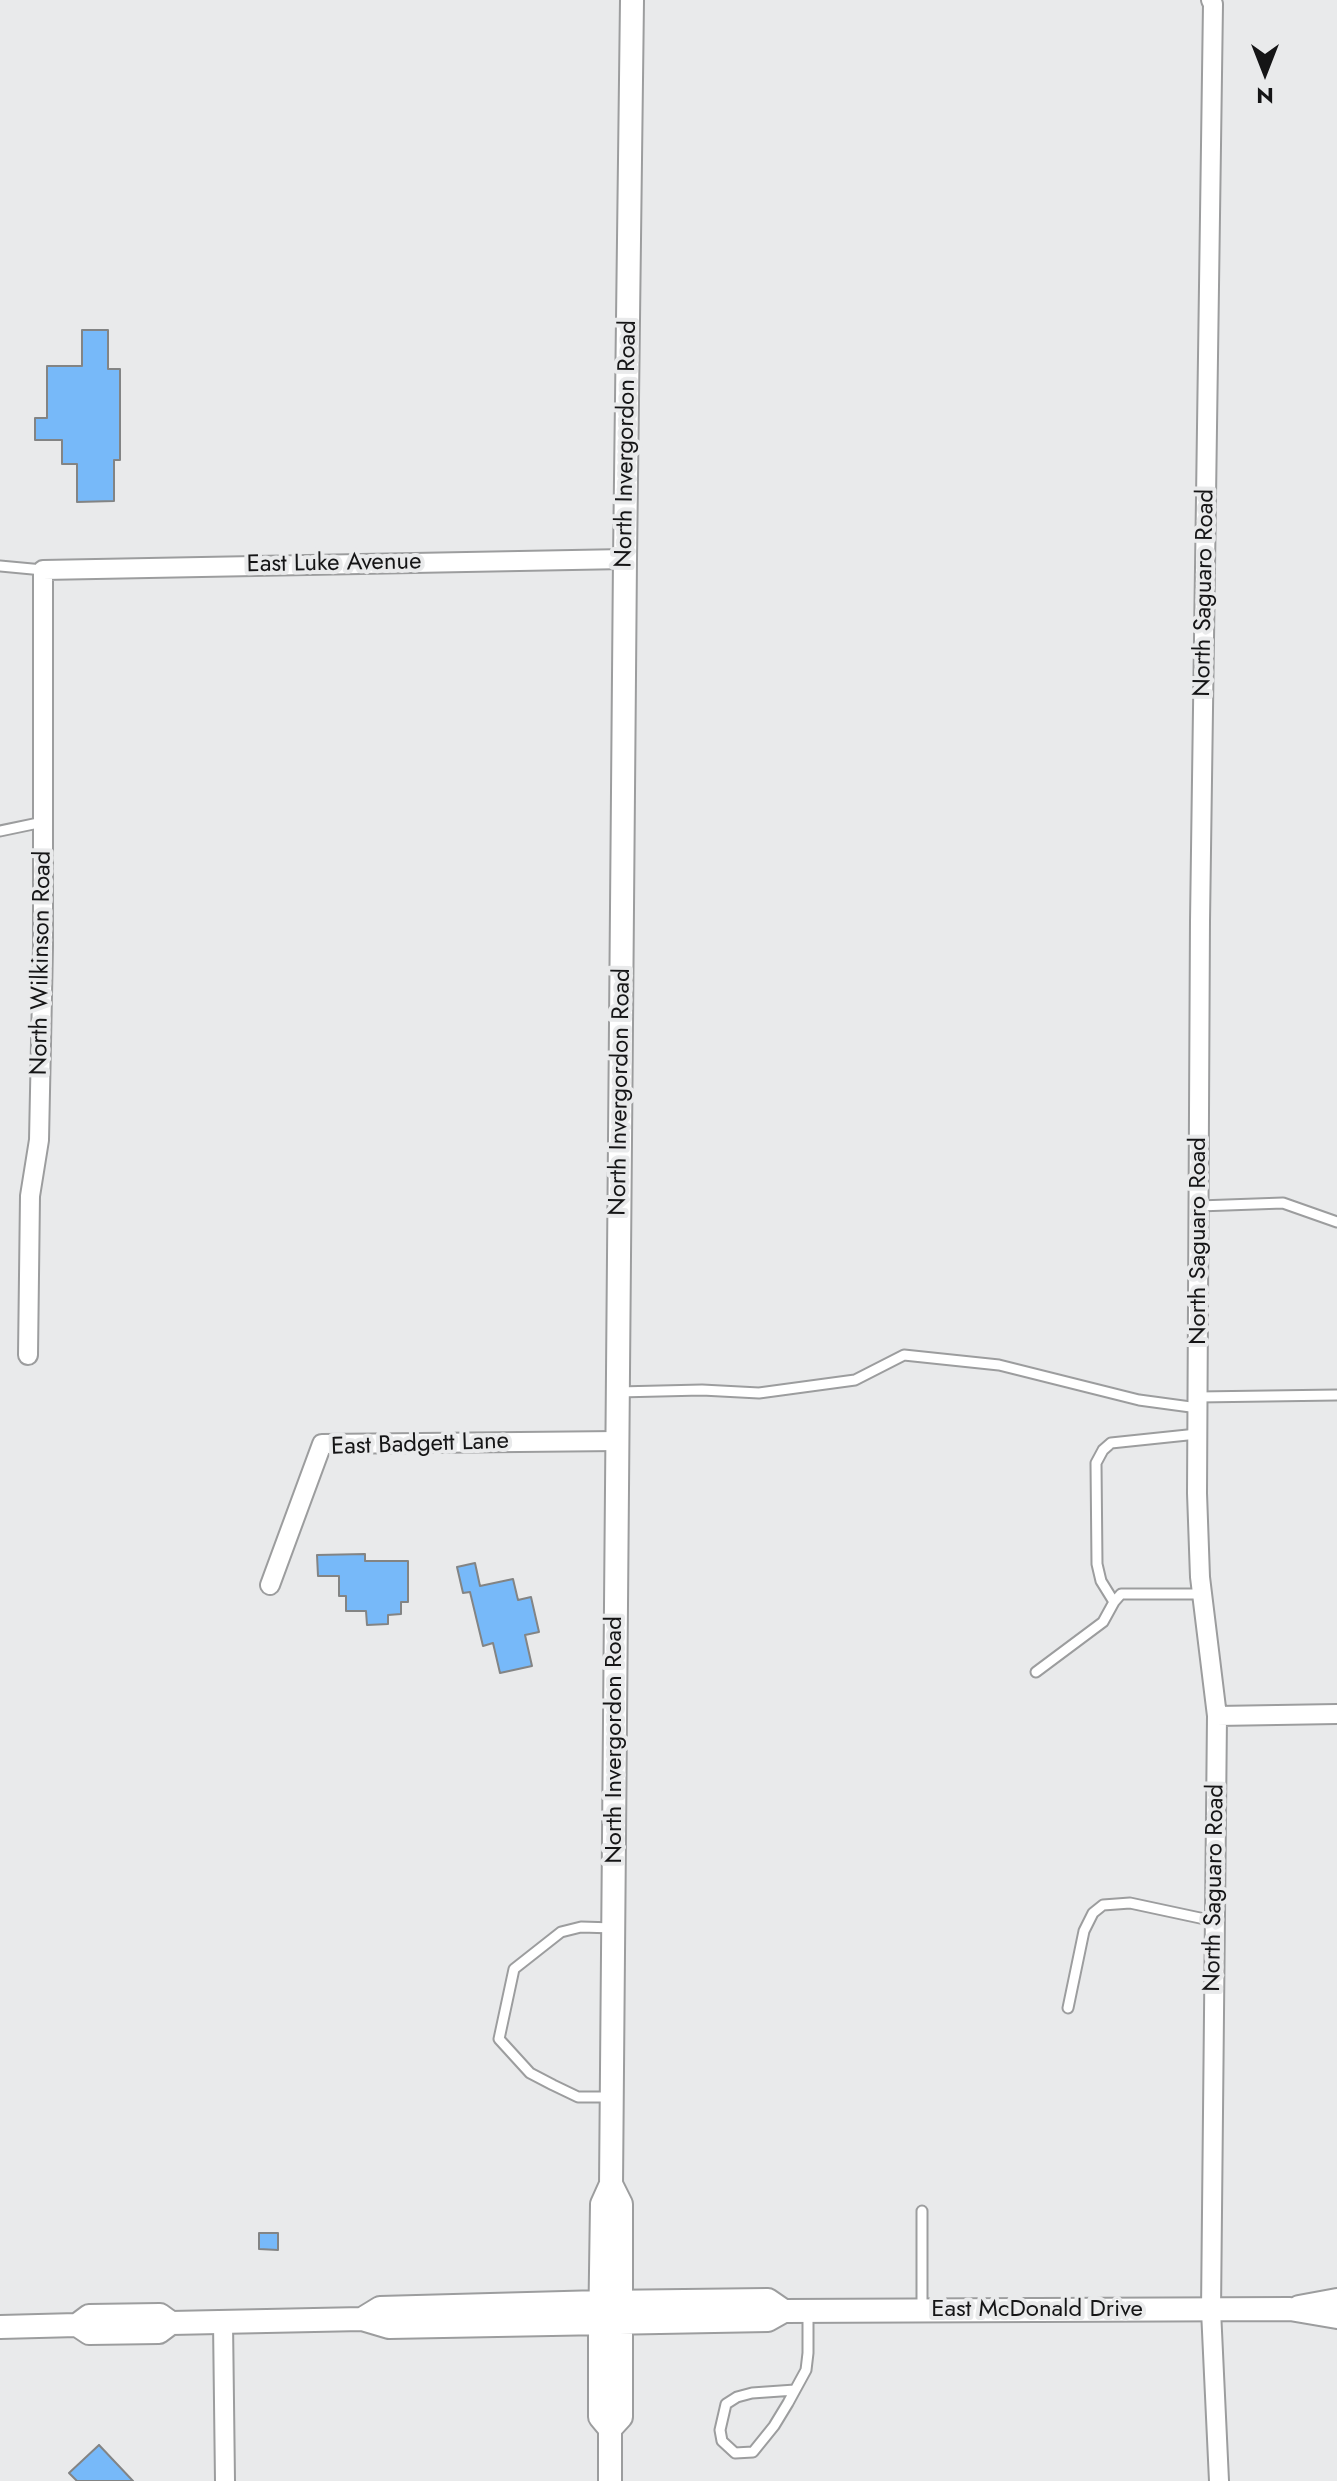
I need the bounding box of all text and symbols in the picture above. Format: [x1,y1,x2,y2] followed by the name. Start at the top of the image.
[1225,32,1305,112] north arrow
[1256,80,1274,112] text: N
[610,320,644,568] street label: North Invergordon Road
[1189,489,1221,697] street label: North Saguaro Road
[246,548,422,580] street label: East Luke Avenue
[26,850,58,1076] street label: North Wilkinson Road
[604,968,638,1216] street label: North Invergordon Road
[1185,1137,1213,1345] street label: North Saguaro Road
[331,1428,509,1462] street label: East Badgett Lane
[601,1616,629,1864] street label: North Invergordon Road
[1199,1784,1231,1992] street label: North Saguaro Road
[931,2296,1143,2324] street label: East McDonald Drive

